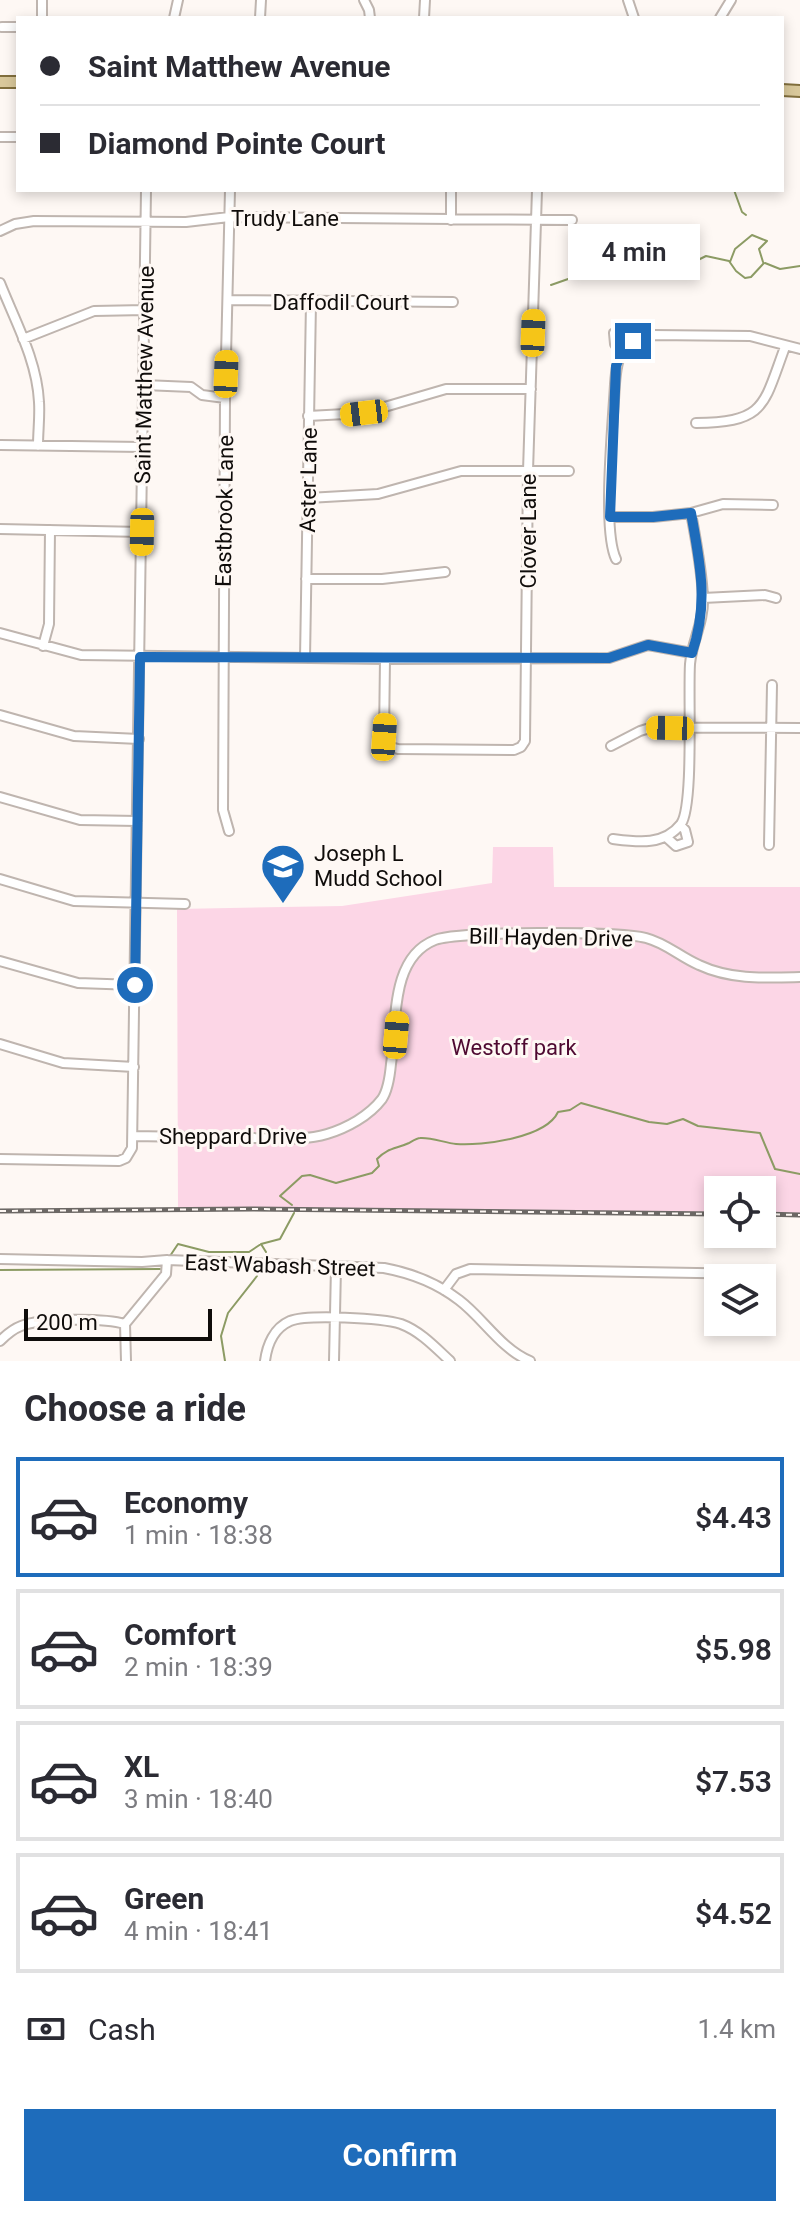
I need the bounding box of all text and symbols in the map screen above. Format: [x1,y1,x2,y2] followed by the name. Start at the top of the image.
[88,49,390,84] text: Saint Matthew Avenue
[88,126,385,161] text: Diamond Pointe Court
[231,206,339,231] street label: Trudy Lane
[567,225,699,281] callout: 4 min
[601,237,667,267] text: 4 min
[130,266,159,484] street label: Saint Matthew Avenue
[273,290,410,315] street label: Daffodil Court
[520,309,546,357] car
[615,323,651,359] route end
[213,350,239,398] car
[339,398,389,428] car
[295,427,322,533] street label: Aster Lane
[211,435,238,587] street label: Eastbrook Lane
[516,474,541,588] street label: Clover Lane
[130,508,154,556] car
[370,712,398,762] car
[646,716,694,740] car
[314,841,443,891] place label: Joseph L Mudd School
[259,842,307,905] school or university icon: Joseph L Mudd School
[469,924,633,951] street label: Bill Hayden Drive
[117,967,153,1003] route start
[382,1010,410,1060] car
[451,1035,578,1060] park label: Westoff park
[159,1124,307,1149] street label: Sheppard Drive
[704,1176,776,1336] map controls
[704,1176,776,1248] button: locate
[184,1250,376,1281] street label: East Wabash Street
[704,1264,776,1336] button: layers
[24,1305,212,1341] scale bar
[36,1310,98,1335] text: 200 m
[24,1388,246,1430] text: Choose a ride
[28,1481,100,1553] icon: car
[124,1485,248,1520] text: Economy
[695,1500,772,1535] text: $4.43
[124,1520,273,1550] text: 1 min · 18:38
[28,1613,100,1685] icon: car
[124,1617,236,1652] text: Comfort
[695,1632,772,1667] text: $5.98
[124,1652,273,1682] text: 2 min · 18:39
[28,1745,100,1817] icon: car
[124,1749,159,1784] text: XL
[695,1764,772,1799] text: $7.53
[124,1784,273,1814] text: 3 min · 18:40
[28,1877,100,1949] icon: car
[124,1881,204,1916] text: Green
[695,1896,772,1931] text: $4.52
[124,1916,273,1946] text: 4 min · 18:41
[24,2007,68,2051] icon: cash
[88,2012,156,2047] text: Cash
[697,2014,776,2044] text: 1.4 km
[24,2109,776,2201] button: Confirm

